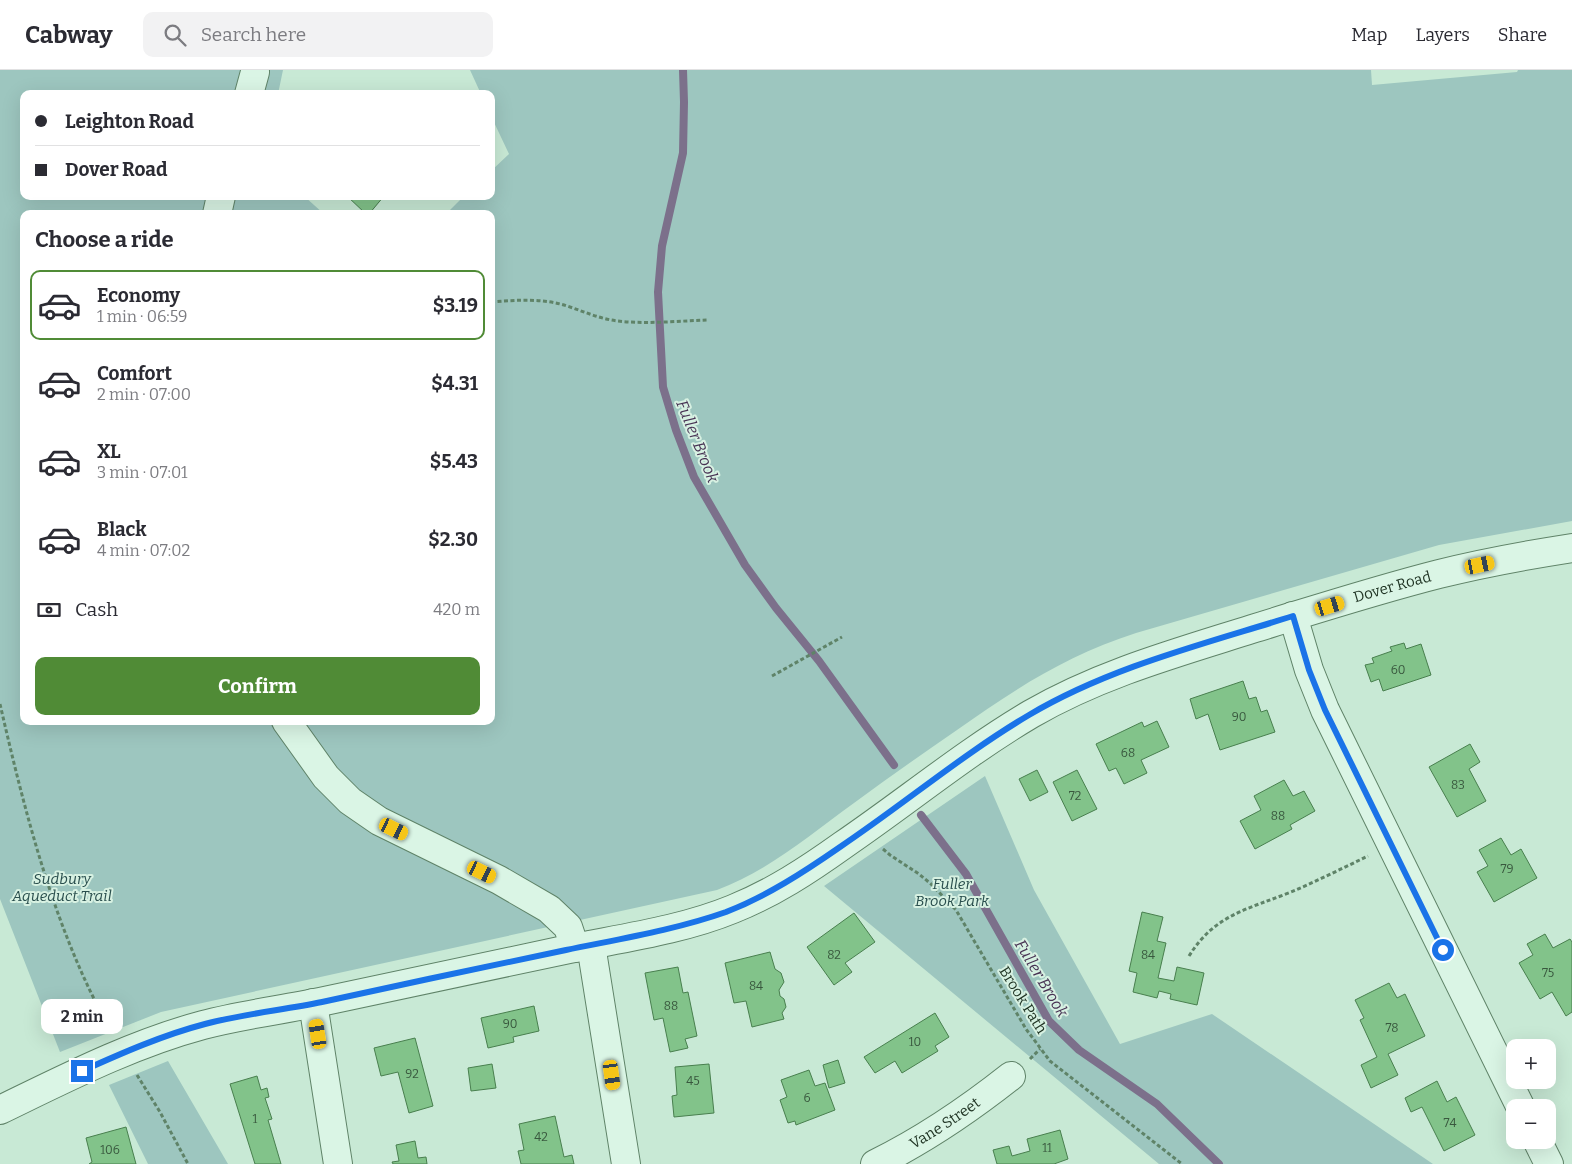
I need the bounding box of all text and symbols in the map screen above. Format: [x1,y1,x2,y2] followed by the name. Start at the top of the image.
[143,12,493,57] search box
[25,21,113,49] text: Cabway
[161,21,189,49] icon: search
[201,23,306,46] text: Search here
[1351,24,1387,46] text: Map
[1415,24,1470,46] text: Layers
[1498,24,1547,46] text: Share
[65,110,194,133] text: Leighton Road
[65,158,167,181] text: Dover Road
[35,226,174,253] text: Choose a ride
[37,283,82,328] icon: car
[97,284,180,307] text: Economy
[433,294,478,317] text: $3.19
[97,307,187,326] text: 1 min · 06:59
[37,361,82,406] icon: car
[97,362,172,385] text: Comfort
[431,372,478,395] text: $4.31
[97,385,191,404] text: 2 min · 07:00
[672,397,723,486] water label: Fuller Brook
[37,439,82,484] icon: car
[97,440,121,463] text: XL
[430,450,478,473] text: $5.43
[97,463,188,482] text: 3 min · 07:01
[37,517,82,562] icon: car
[97,518,147,541] text: Black
[428,528,478,551] text: $2.30
[97,541,190,560] text: 4 min · 07:02
[1463,555,1496,575] car
[1351,567,1433,606] street label: Dover Road
[1313,594,1346,618] car
[35,596,63,624] icon: cash
[75,598,118,621] text: Cash
[433,600,480,619] text: 420 m
[35,657,480,715] button: Confirm
[1391,663,1405,677] house number: 60
[1232,710,1246,724] house number: 90
[1121,746,1135,760] house number: 68
[1451,778,1465,792] house number: 83
[1069,789,1081,803] house number: 72
[1271,809,1285,823] house number: 88
[377,816,410,842] car
[465,859,498,885] car
[1501,862,1513,876] house number: 79
[11,870,112,905] park label: Sudbury Aqueduct Trail
[915,875,990,910] park label: Fuller Brook Park
[1011,936,1072,1021] water label: Fuller Brook
[1432,939,1454,961] route start
[827,948,841,962] house number: 82
[1141,948,1155,962] house number: 84
[995,963,1051,1037] street label: Brook Path
[1542,966,1554,980] house number: 75
[749,979,763,993] house number: 84
[41,998,123,1034] callout: 2 min
[664,999,678,1013] house number: 88
[61,1007,103,1026] text: 2 min
[503,1017,517,1031] house number: 90
[308,1018,327,1050] car
[1385,1021,1399,1035] house number: 78
[909,1035,921,1049] house number: 10
[1506,1039,1556,1149] map controls
[1506,1039,1556,1089] button: +
[602,1059,621,1091] car
[71,1060,93,1082] route end
[405,1067,419,1081] house number: 92
[686,1074,700,1088] house number: 45
[803,1091,811,1105] house number: 6
[906,1093,984,1153] street label: Vane Street
[1506,1099,1556,1149] button: −
[253,1112,258,1126] house number: 1
[1444,1116,1456,1130] house number: 74
[534,1130,548,1144] house number: 42
[1042,1141,1052,1155] house number: 11
[100,1143,120,1157] house number: 106

